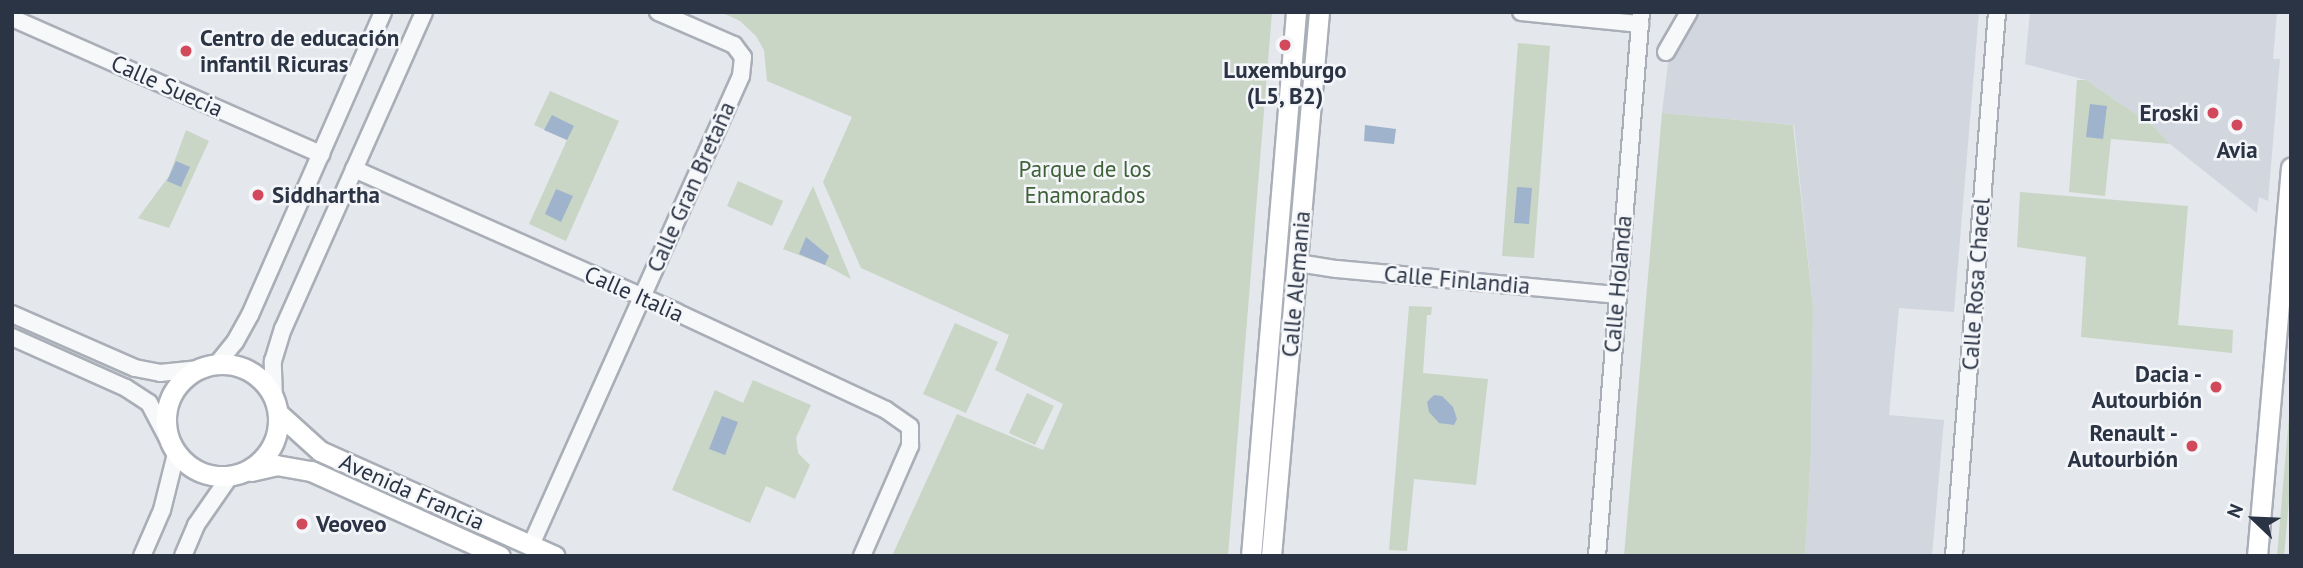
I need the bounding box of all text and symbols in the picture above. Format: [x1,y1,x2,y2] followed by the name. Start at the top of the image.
[200,24,399,78] place label: Centro de educación infantil Ricuras
[1277,37,1293,53] marker: Luxemburgo (L5, B2)
[178,43,194,59] marker: Centro de educación infantil Ricuras
[107,49,227,123] street label: Calle Suecia
[1223,56,1347,110] place label: Luxemburgo (L5, B2)
[641,98,741,276] street label: Calle Gran Bretaña
[2139,99,2199,127] place label: Eroski
[2205,105,2221,121] marker: Eroski
[2229,117,2245,133] marker: Avia
[2216,136,2258,164] place label: Avia
[1019,155,1151,209] park label: Parque de los Enamorados
[272,181,380,209] place label: Siddhartha
[250,187,266,203] marker: Siddhartha
[1956,197,1996,371] street label: Calle Rosa Chacel
[1276,209,1316,359] street label: Calle Alemania
[1598,214,1638,354] street label: Calle Holanda
[580,260,688,328] street label: Calle Italia
[1383,260,1531,300] street label: Calle Finlandia
[2092,360,2202,414] place label: Dacia - Autourbión
[2208,379,2224,395] marker: Dacia - Autourbión
[2068,419,2178,473] place label: Renault - Autourbión
[2184,438,2200,454] marker: Renault - Autourbión
[335,448,489,536] street label: Avenida Francia
[2219,484,2289,554] north arrow
[2221,500,2248,521] text: N
[316,510,387,538] place label: Veoveo
[294,516,310,532] marker: Veoveo

